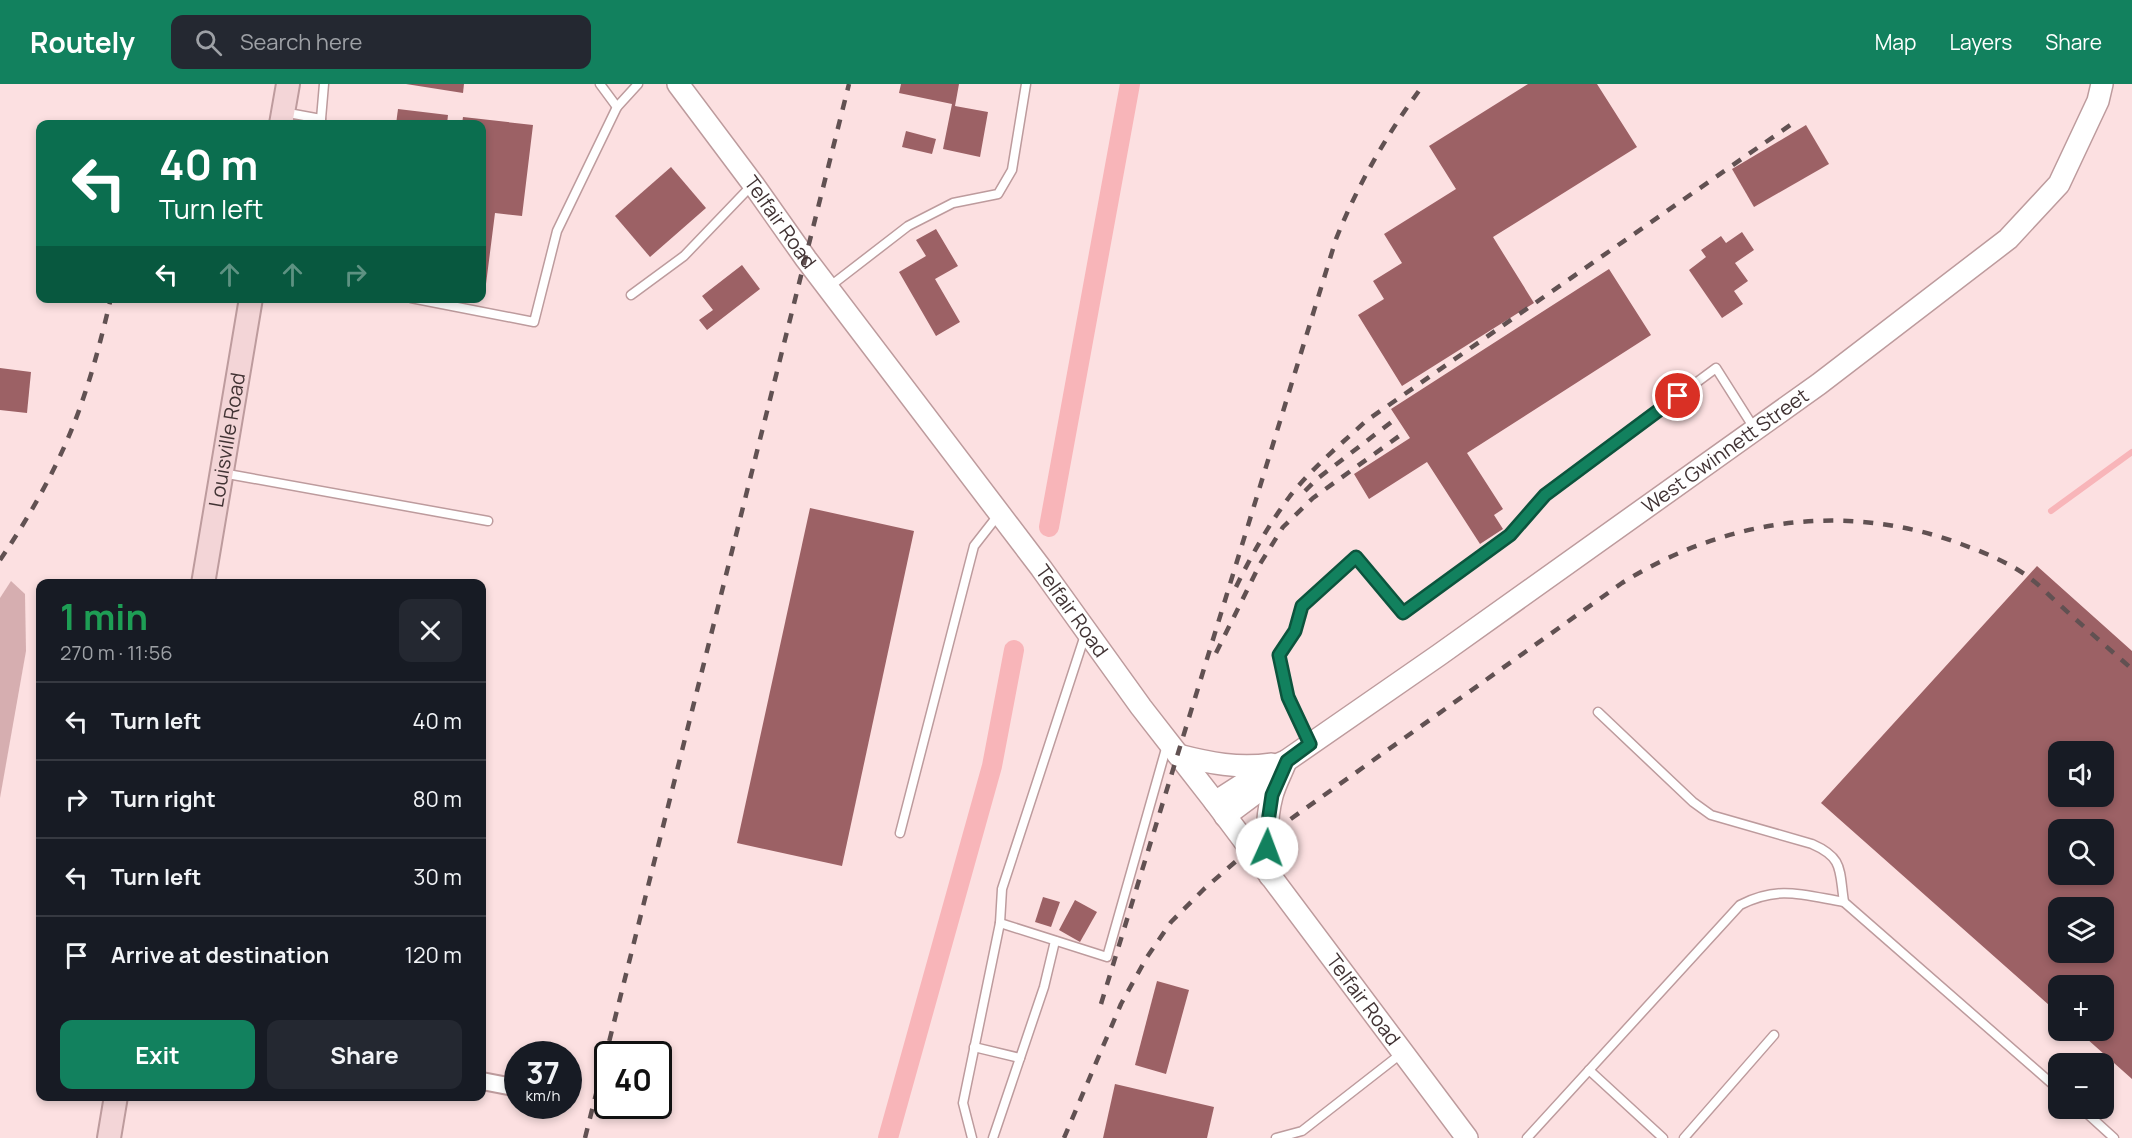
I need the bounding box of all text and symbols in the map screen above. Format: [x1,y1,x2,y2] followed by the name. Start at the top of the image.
[171,15,591,69] search box
[30,23,135,61] text: Routely
[192,26,225,59] icon: search
[240,27,362,57] text: Search here
[1875,28,1916,56] text: Map
[1949,28,2012,56] text: Layers
[2045,28,2102,56] text: Share
[159,135,258,193] text: 40 m
[60,144,138,222] icon: left
[738,170,823,274] street label: Telfair Road
[159,190,263,227] text: Turn left
[150,258,183,291] icon: left
[213,258,246,291] icon: ahead
[276,258,309,291] icon: ahead
[339,258,372,291] icon: right
[1652,370,1703,421] pin
[202,371,251,509] street label: Louisville Road
[1661,379,1694,412] icon: arrive
[1636,382,1814,519] street label: West Gwinnett Street
[1030,559,1115,662] street label: Telfair Road
[60,592,148,641] text: 1 min
[399,599,462,662] button: close
[60,639,173,666] text: 270 m · 11:56
[60,705,93,738] icon: left
[111,706,201,736] text: Turn left
[413,706,462,736] text: 40 m
[2048,741,2114,1119] map controls
[2048,741,2114,807] button: sound
[60,783,93,816] icon: right
[111,784,216,814] text: Turn right
[413,784,462,814] text: 80 m
[1235,816,1299,880] position arrow
[2048,819,2114,885] button: search
[60,861,93,894] icon: left
[111,862,201,892] text: Turn left
[413,862,462,892] text: 30 m
[2048,897,2114,963] button: layers
[60,939,93,972] icon: arrive
[111,940,329,970] text: Arrive at destination
[404,940,462,970] text: 120 m
[1321,948,1407,1051] street label: Telfair Road
[2048,975,2114,1041] button: +
[60,1020,255,1089] button: Exit
[267,1020,462,1089] button: Share
[594,1041,672,1119] speed limit sign: 40
[526,1052,560,1093] text: 37
[2048,1053,2114,1119] button: −
[526,1085,560,1106] text: km/h

